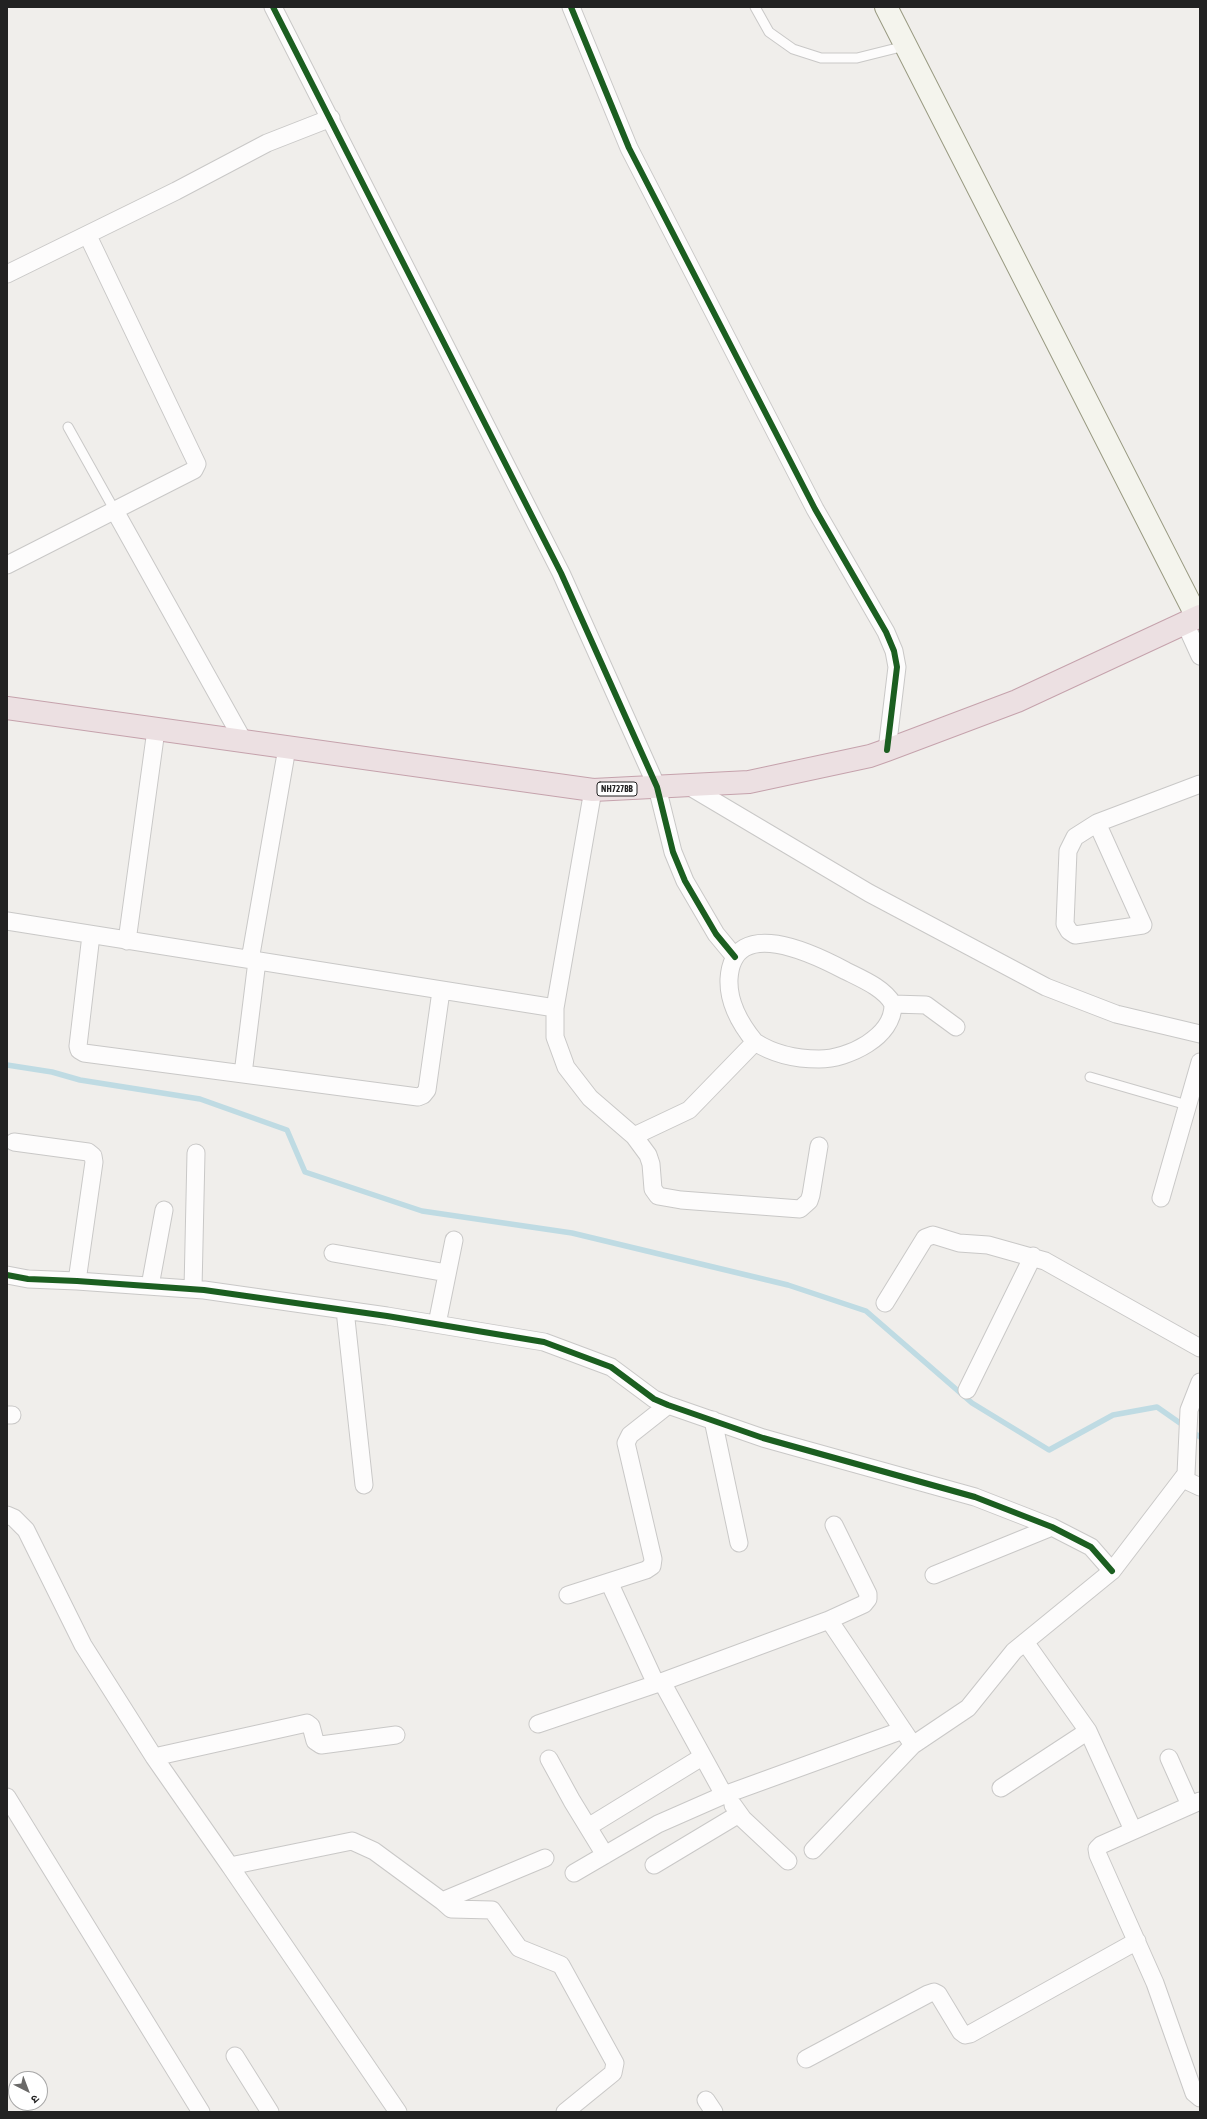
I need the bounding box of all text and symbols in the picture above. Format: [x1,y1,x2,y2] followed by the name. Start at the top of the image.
[597,782,637,796] road number: NH727BB
[8,2071,48,2111] north arrow
[29,2093,42,2106] text: उ

